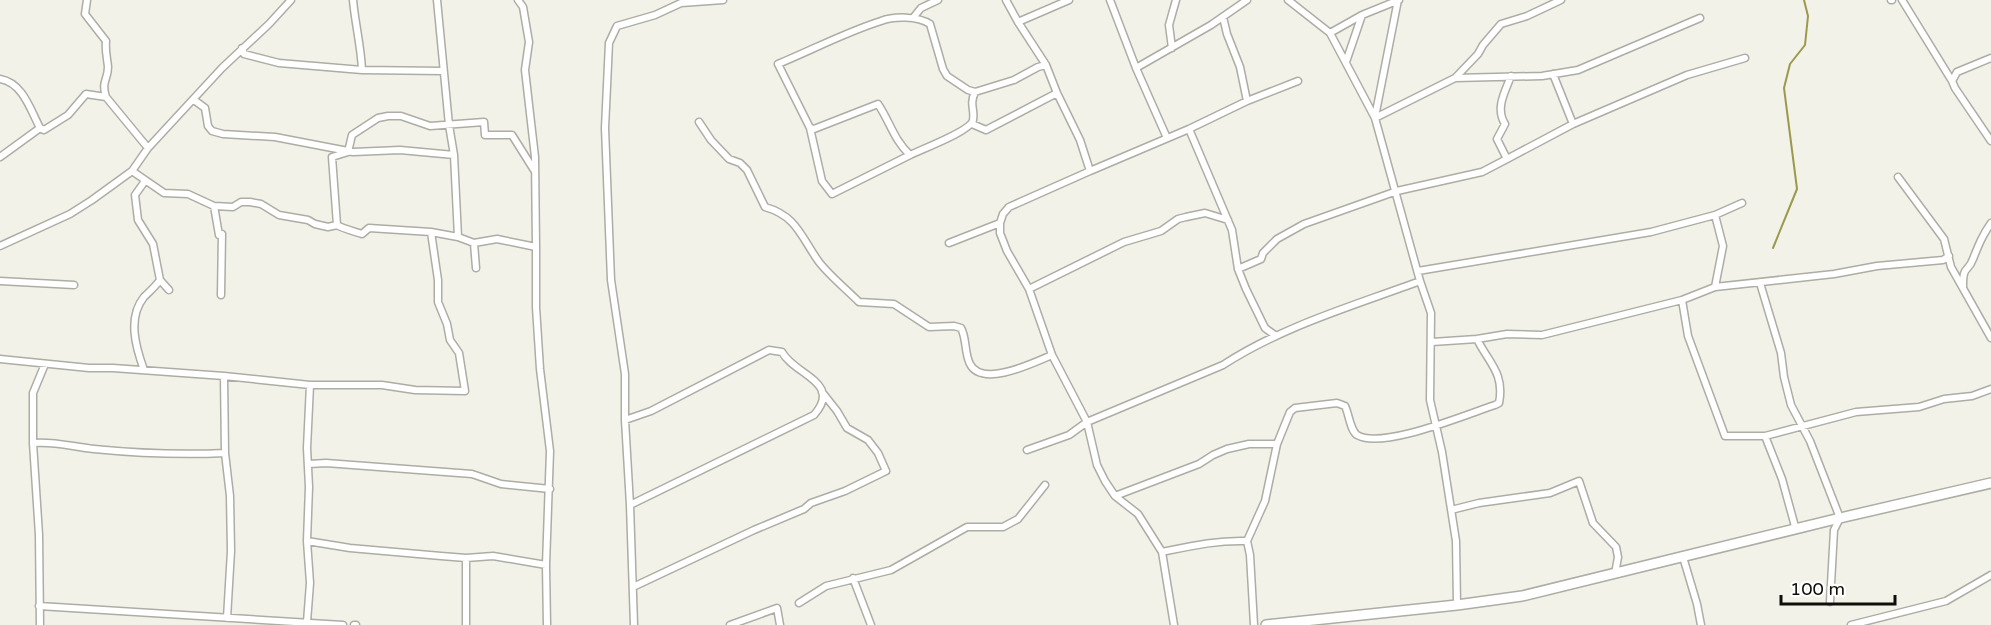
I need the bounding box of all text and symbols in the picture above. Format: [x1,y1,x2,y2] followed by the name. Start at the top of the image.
[1781,568,1895,606] scale bar
[1790,578,1845,600] text: 100 m

